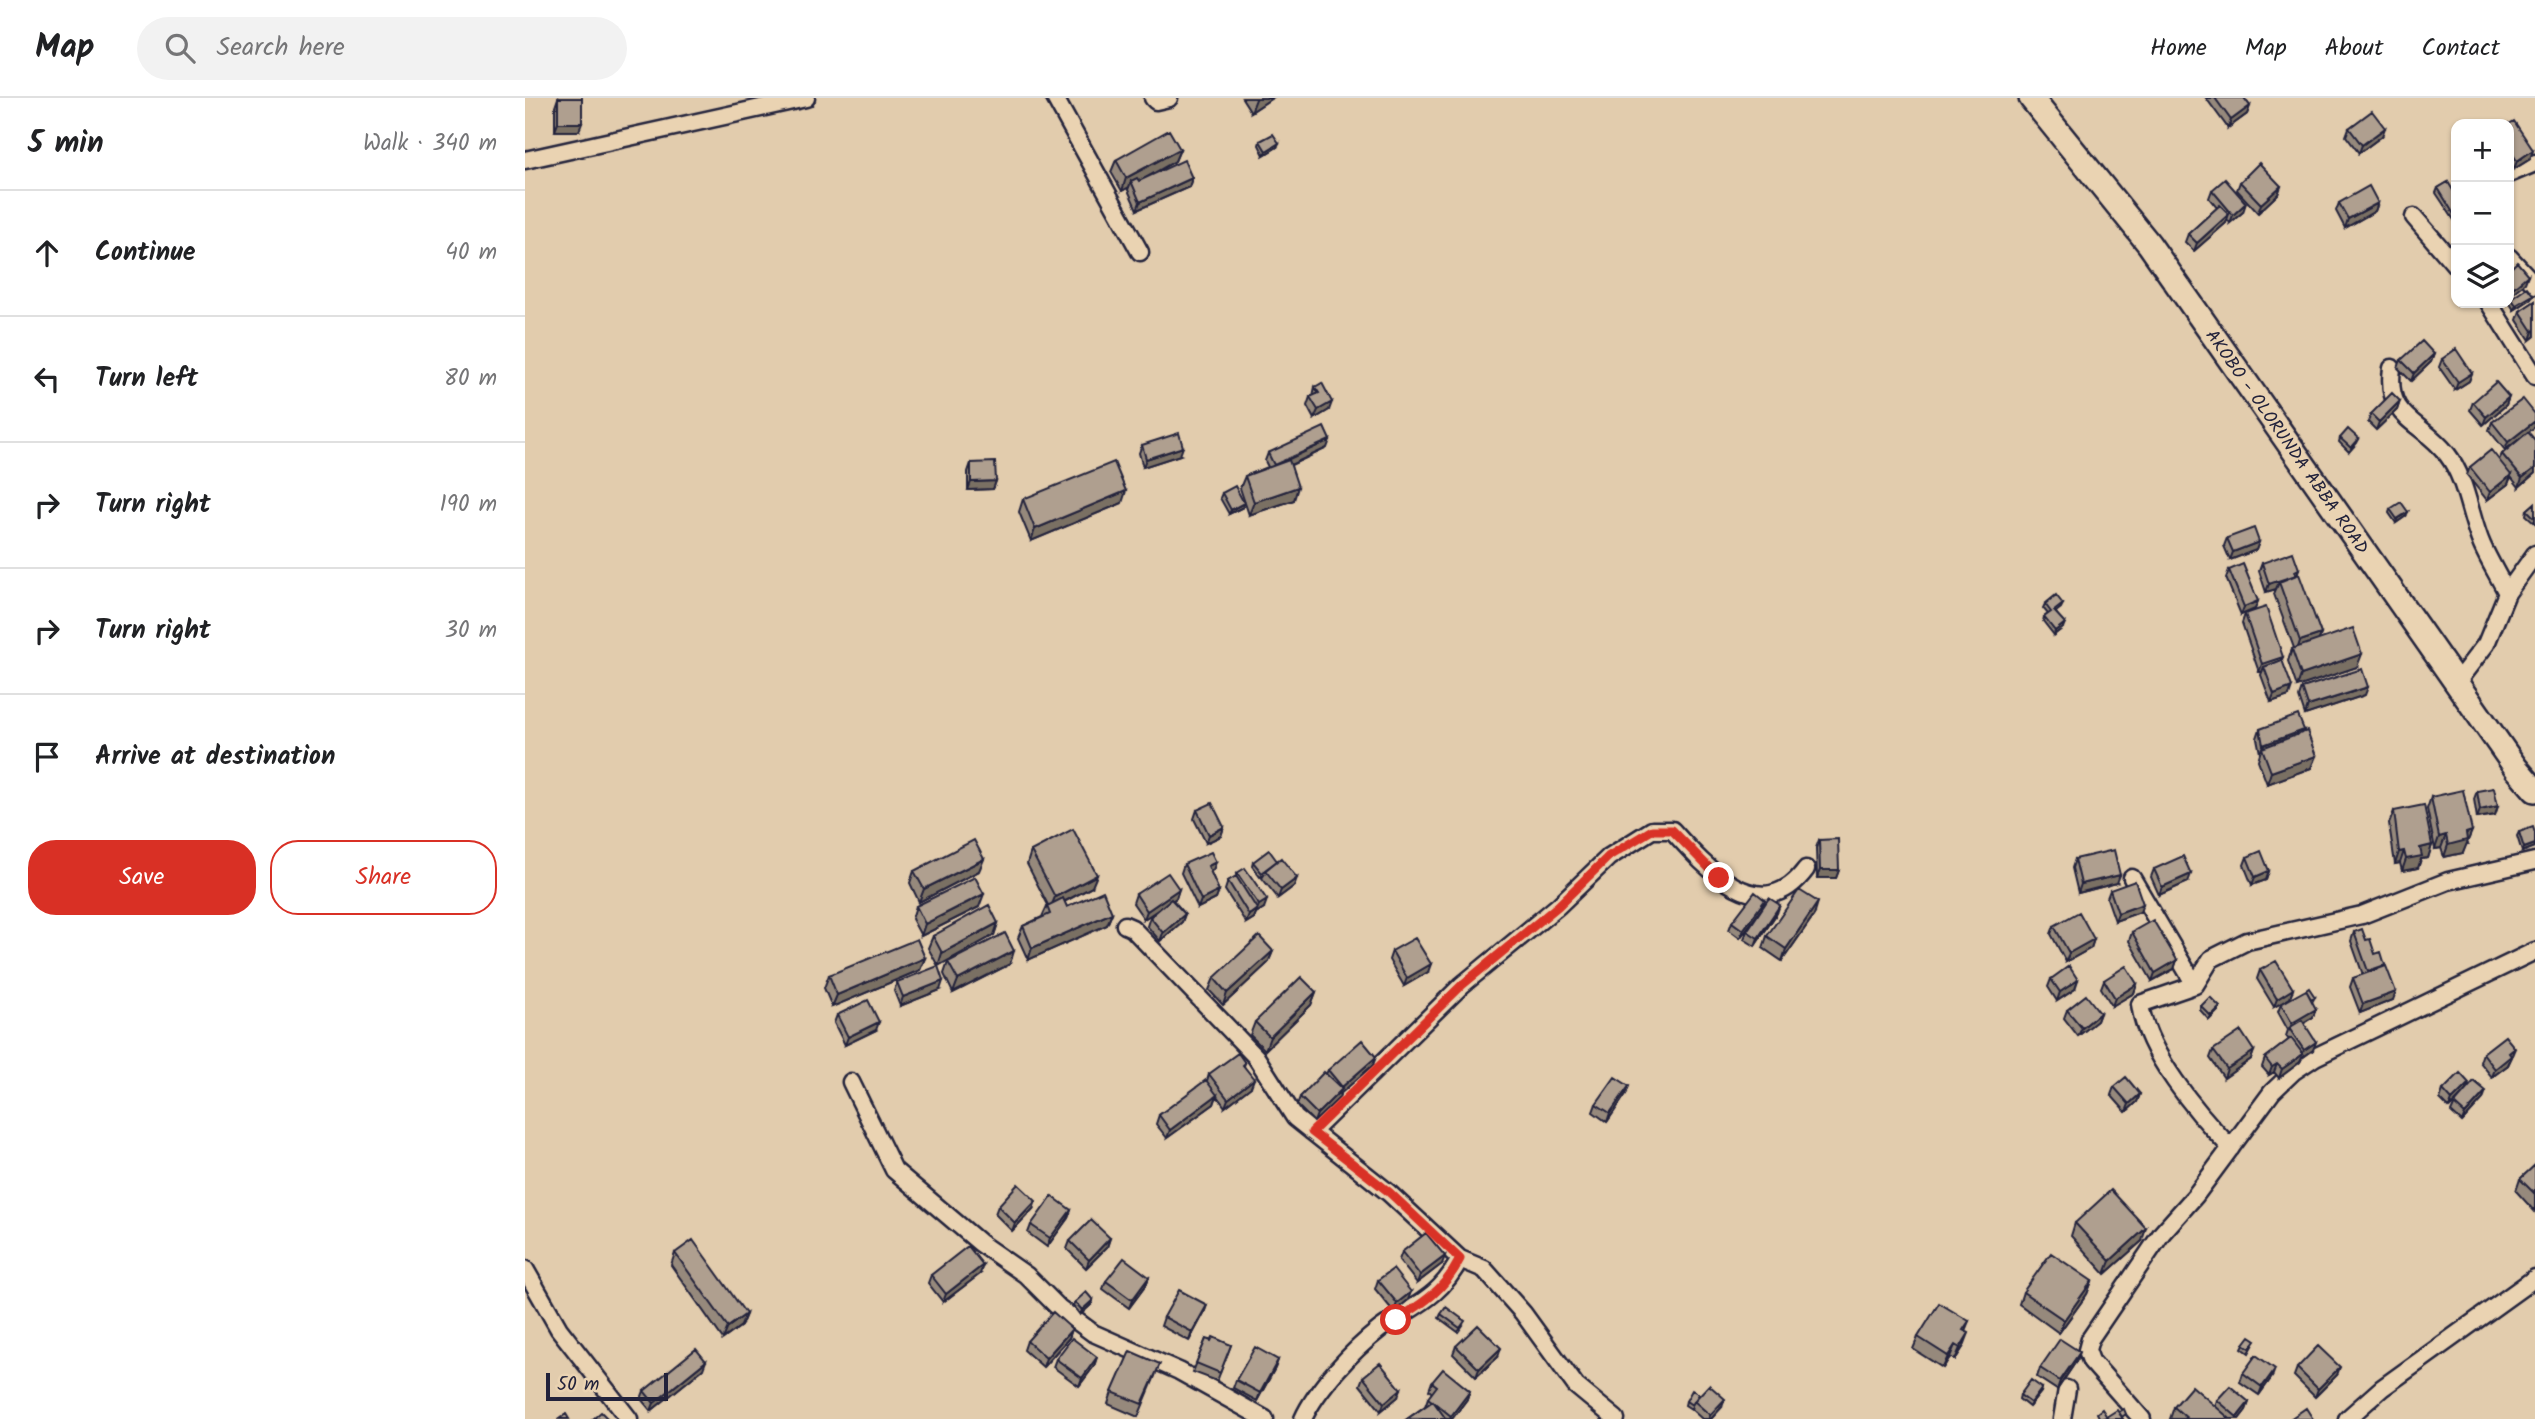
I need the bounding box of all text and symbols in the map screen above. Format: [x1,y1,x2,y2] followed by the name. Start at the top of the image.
[137,17,627,80] search box
[35,22,95,75] text: Map
[217,27,345,69] text: Search here
[161,29,199,67] icon: search
[2150,29,2207,68] text: Home
[2245,29,2287,68] text: Map
[2325,29,2383,68] text: About
[2421,29,2500,68] text: Contact
[2451,119,2514,308] map controls
[2451,119,2514,182] button: +
[28,120,104,168] text: 5 min
[363,126,497,162] text: Walk · 340 m
[2451,182,2514,245] button: −
[95,232,196,274] text: Continue
[28,234,66,272] icon: ahead
[445,235,497,271] text: 40 m
[2451,245,2514,308] button: layers
[2197,324,2376,561] street label: AKOBO - OLORUNDA ABBA ROAD
[95,358,198,400] text: Turn left
[28,360,66,398] icon: left
[444,361,497,397] text: 80 m
[95,484,211,526] text: Turn right
[28,486,66,524] icon: right
[440,487,497,523] text: 190 m
[95,610,211,652] text: Turn right
[28,612,66,650] icon: right
[445,613,497,649] text: 30 m
[95,736,335,778] text: Arrive at destination
[28,738,66,776] icon: arrive
[28,840,256,915] button: Save
[270,840,497,915] button: Share
[1703,862,1734,893] route end
[1380,1304,1411,1335] route start
[546,1370,669,1402] scale bar
[557,1370,599,1400] text: 50 m

